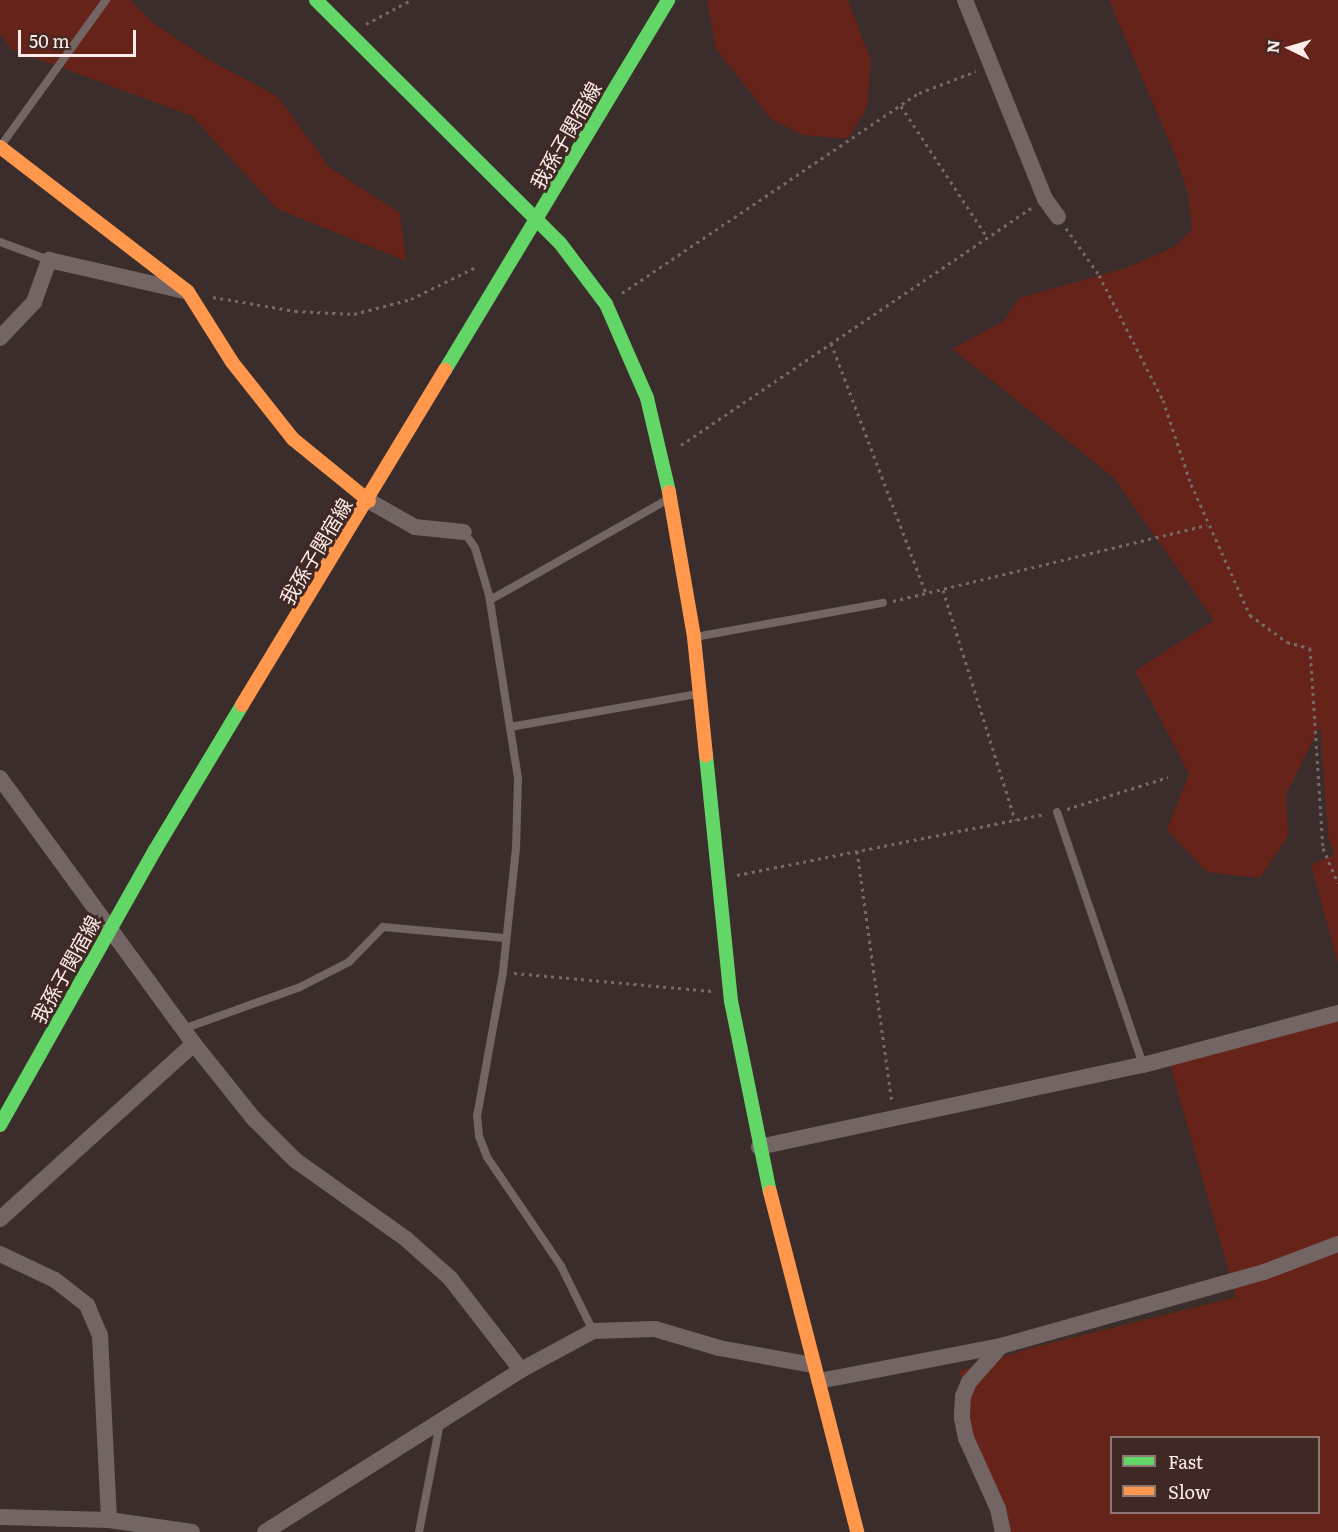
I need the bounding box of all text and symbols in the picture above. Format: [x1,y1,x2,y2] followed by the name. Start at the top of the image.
[21,18,140,56] scale bar
[1260,18,1320,78] north arrow
[29,27,70,54] text: 50 m
[1260,39,1285,54] text: N
[525,77,605,193] street label: 我孫子関宿線
[274,493,356,609] street label: 我孫子関宿線
[25,911,105,1027] street label: 我孫子関宿線
[1110,1436,1320,1514] legend
[1168,1448,1203,1475] text: Fast
[1168,1478,1210,1505] text: Slow

